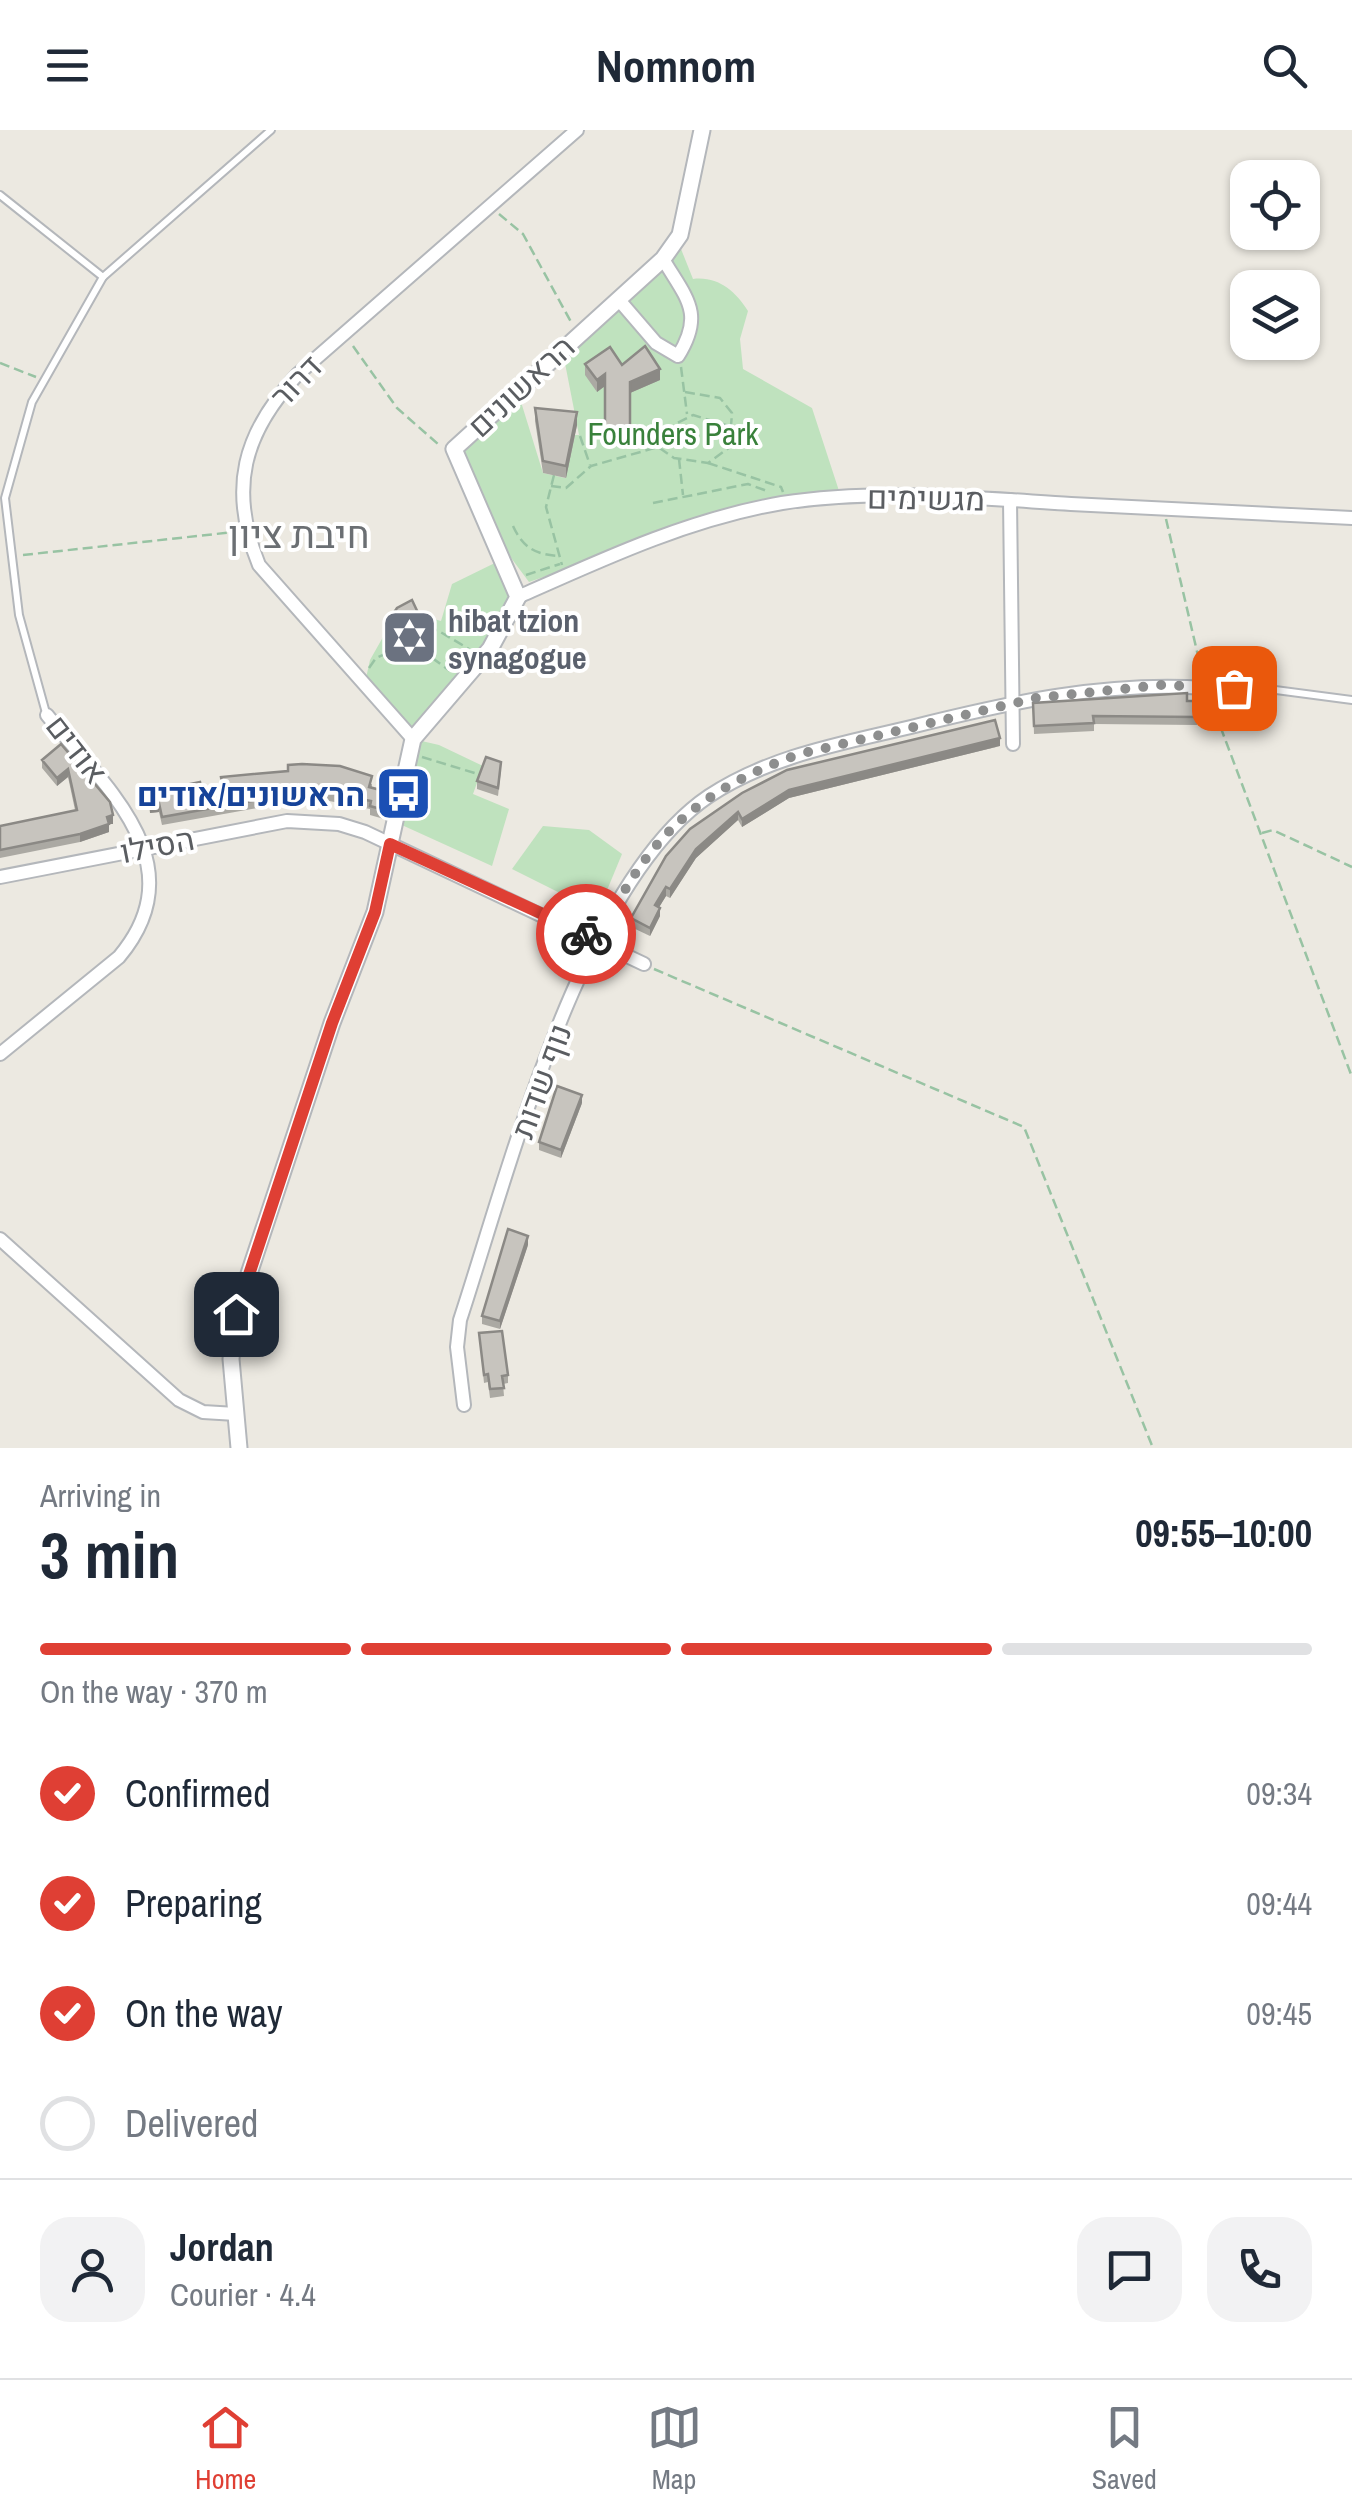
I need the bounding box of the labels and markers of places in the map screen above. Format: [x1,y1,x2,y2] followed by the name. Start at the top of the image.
[448,599,587,679] place label: hibat tzion synagogue
[379,608,439,668] synagogue icon: hibat tzion synagogue
[1192,646,1277,731] pin
[374,764,434,824] bus stop icon: הראשונים/אודים
[137,773,365,816] place label: הראשונים/אודים
[194,1272,279,1357] pin

